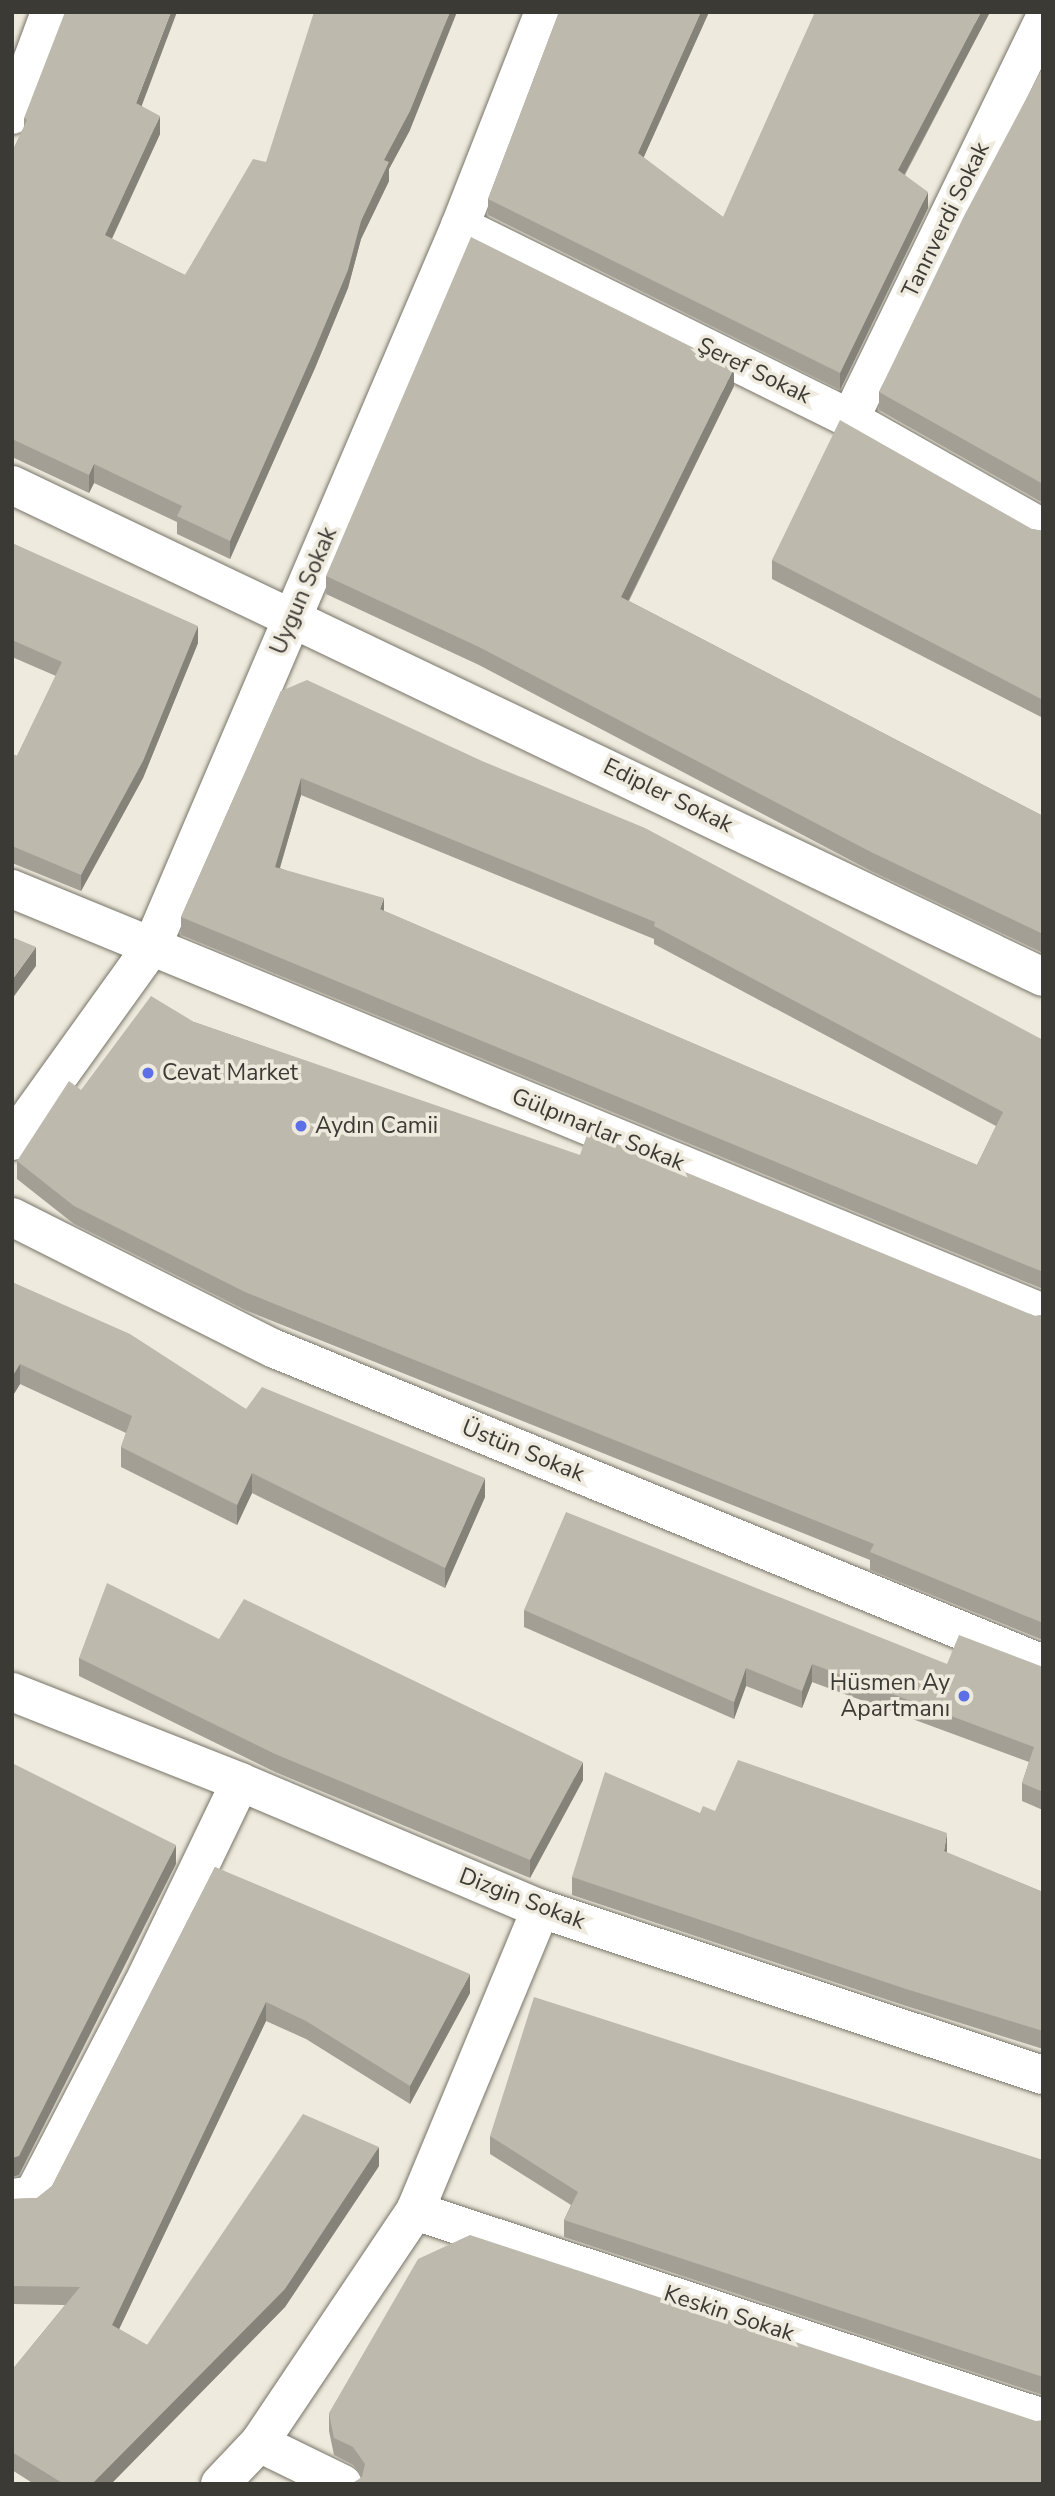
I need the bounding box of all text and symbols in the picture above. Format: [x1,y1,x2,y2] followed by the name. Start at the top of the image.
[896,138,996,302] street label: Tanrıverdi Sokak
[693,332,815,410] street label: Şeref Sokak
[265,523,343,659] street label: Uygun Sokak
[599,753,737,839] street label: Edipler Sokak
[162,1059,298,1087] place label: Cevat Market
[140,1065,156,1081] marker: Cevat Market
[508,1083,688,1177] street label: Gülpınarlar Sokak
[315,1112,438,1140] place label: Aydın Camii
[293,1118,309,1134] marker: Aydın Camii
[458,1414,588,1488] street label: Üstün Sokak
[830,1669,950,1723] place label: Hüsmen Ay Apartmanı
[956,1688,972,1704] marker: Hüsmen Ay Apartmanı
[455,1862,589,1936] street label: Dizgin Sokak
[660,2280,798,2348] street label: Keskin Sokak

